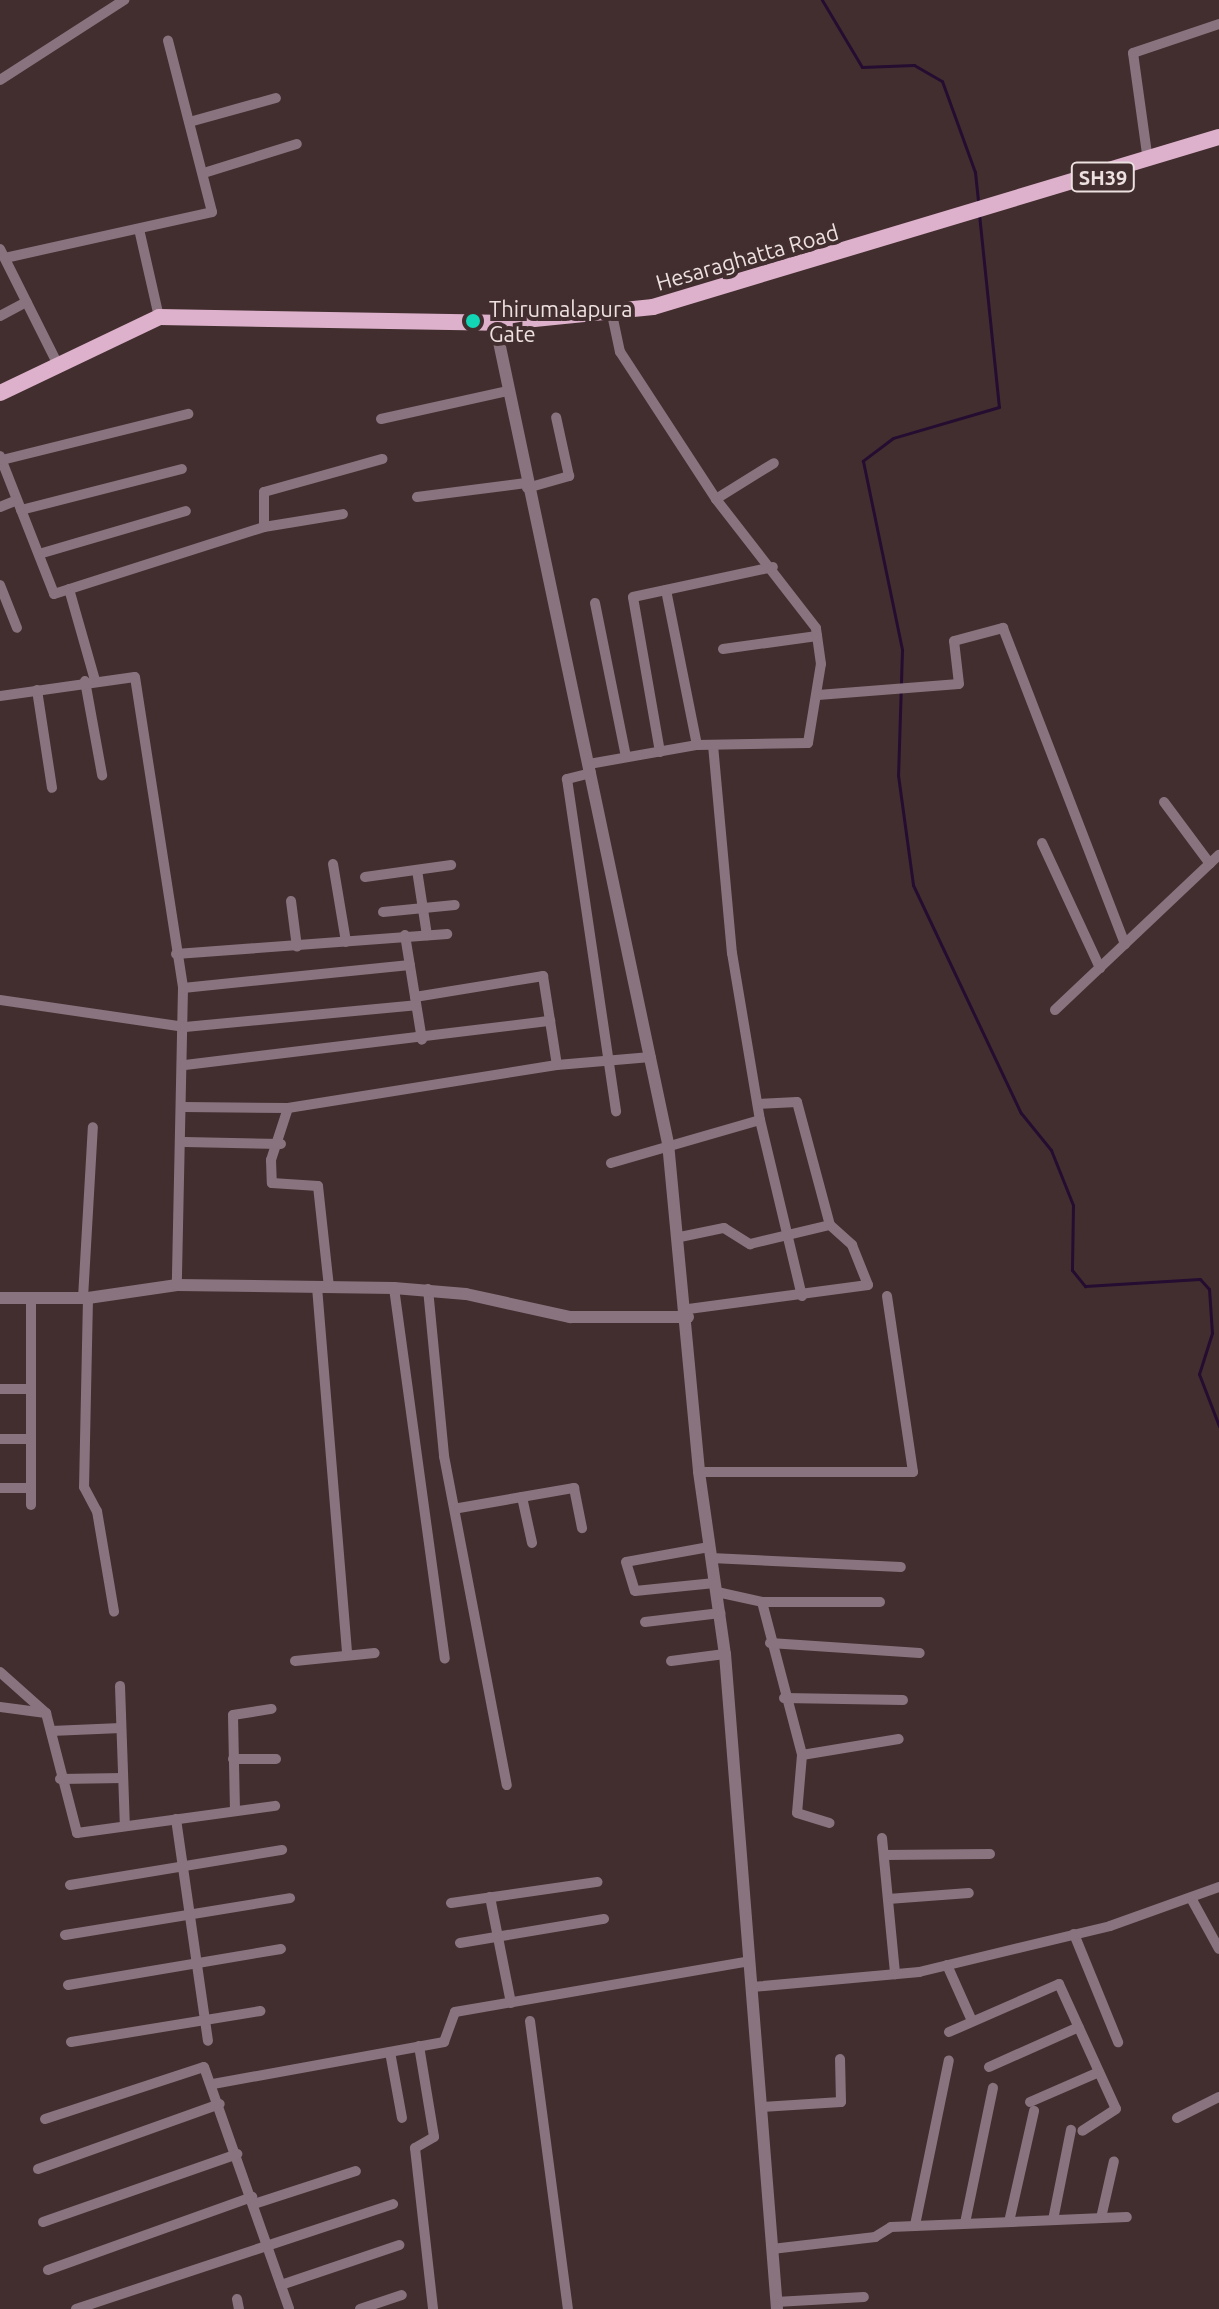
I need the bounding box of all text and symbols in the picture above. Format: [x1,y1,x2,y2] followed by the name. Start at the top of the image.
[1069,161,1137,193] road number: SH39
[653,218,841,296] street label: Hesaraghatta Road
[489,295,633,346] place label: Thirumalapura Gate
[464,312,482,330] marker: Thirumalapura Gate

